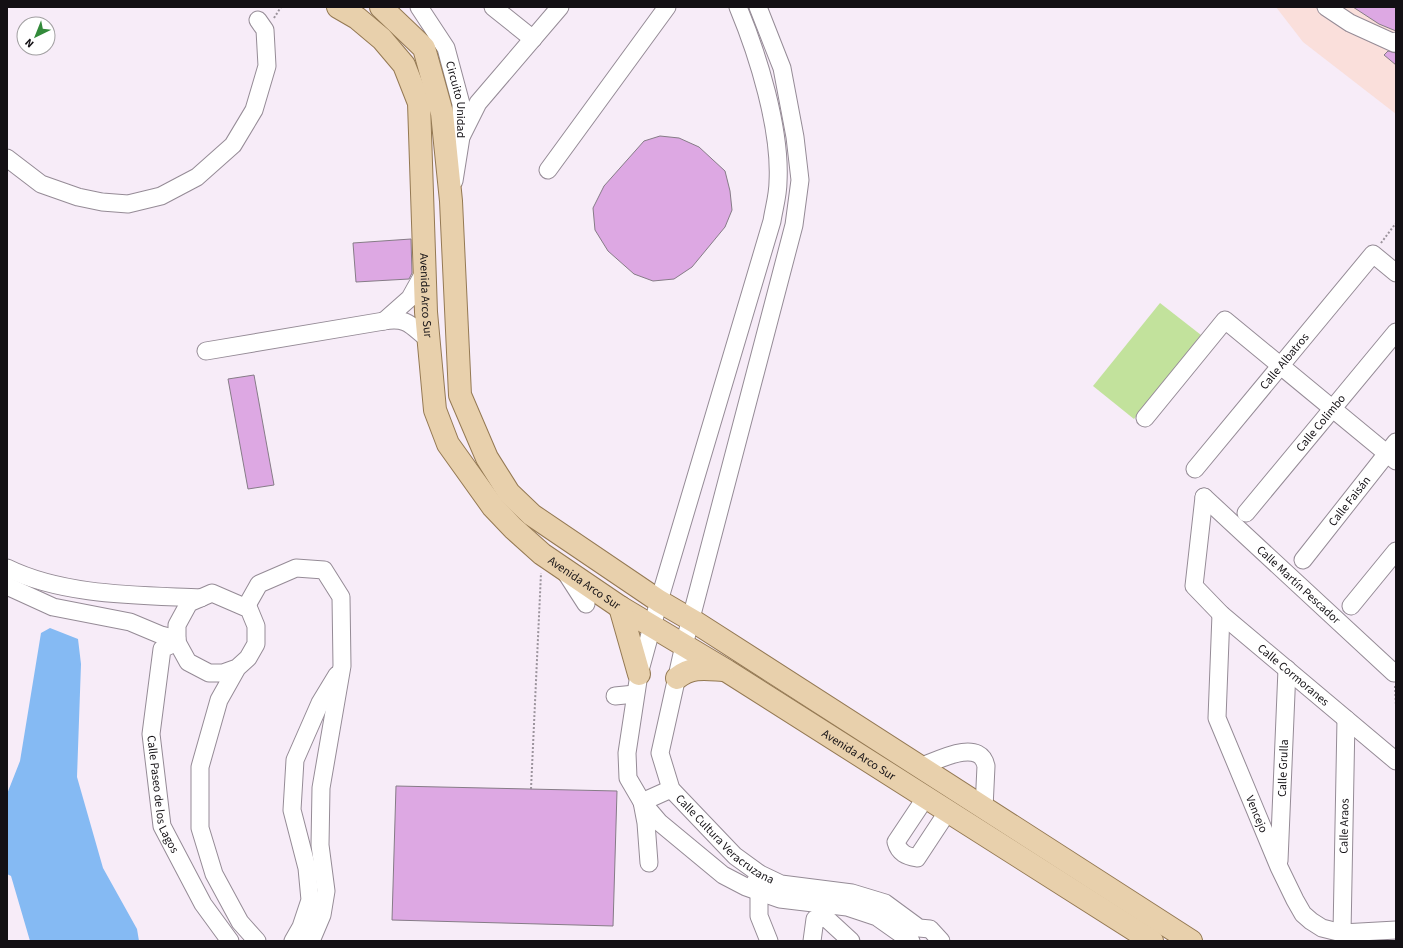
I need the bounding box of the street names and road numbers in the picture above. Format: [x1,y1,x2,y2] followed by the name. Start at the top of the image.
[441,59,470,138] street label: Circuito Unidad
[416,253,437,339] street label: Avenida Arco Sur
[1256,329,1313,393] street label: Calle Albatros
[1292,391,1350,455] street label: Calle Colimbo
[1324,472,1375,530] street label: Calle Faisán
[1253,542,1345,628] street label: Calle Martín Pescador
[545,552,625,614] street label: Avenida Arco Sur
[1254,640,1333,710] street label: Calle Cormoranes
[819,725,900,785] street label: Avenida Arco Sur
[143,734,183,856] street label: Calle Paseo de los Lagos
[1273,739,1293,797] street label: Calle Grulla
[672,790,777,888] street label: Calle Cultura Veracruzana
[1242,793,1272,835] street label: Vencejo
[1335,798,1353,854] street label: Calle Araos

